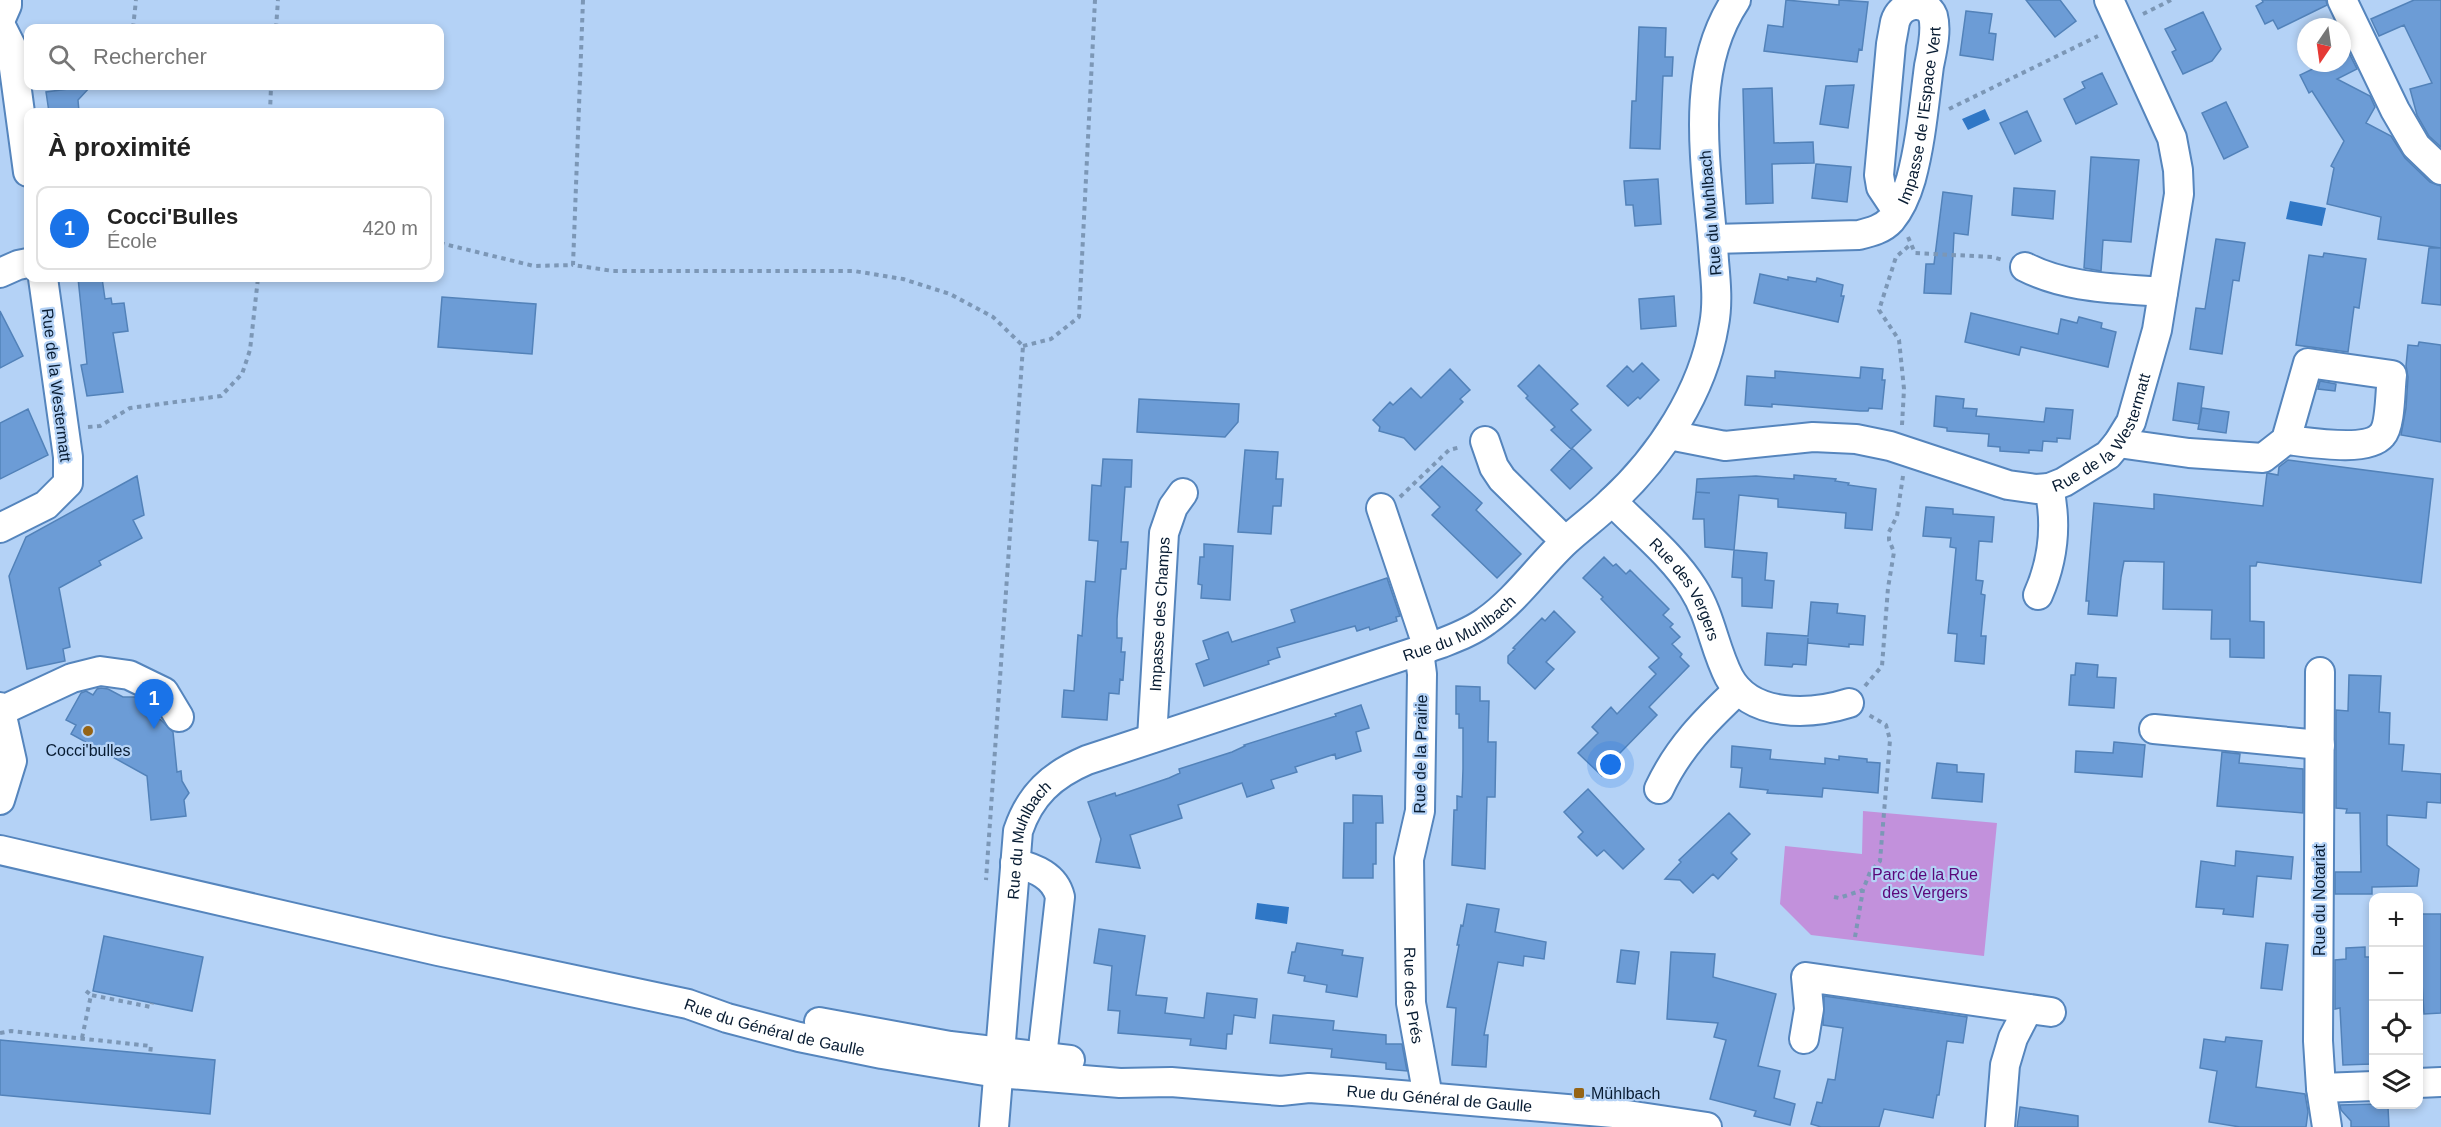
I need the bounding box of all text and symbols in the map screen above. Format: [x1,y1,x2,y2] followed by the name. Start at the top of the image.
[2297,18,2351,72] north arrow
[24,24,444,90] search box
[1895,26,1944,207] street label: Impasse de l'Espace Vert
[45,41,78,74] icon: search
[93,44,207,69] text: Rechercher
[48,132,191,162] text: À proximité
[1697,150,1724,276] street label: Rue du Muhlbach
[107,204,238,229] text: Cocci'Bulles
[64,217,75,239] text: 1
[362,217,418,239] text: 420 m
[107,230,157,252] text: École
[39,307,74,463] street label: Rue de la Westermatt
[2050,371,2153,495] street label: Rue de la Westermatt
[1646,535,1722,643] street label: Rue des Vergers
[1147,536,1173,692] street label: Impasse des Champs
[1401,592,1519,664] street label: Rue du Muhlbach
[134,680,174,729] pin: 1
[1411,694,1430,814] street label: Rue de la Prairie
[81,724,95,738] marker: Cocci'bulles
[46,742,130,759] place label: Cocci'bulles
[1596,750,1625,779] your location
[1004,778,1054,900] street label: Rue du Muhlbach
[2311,843,2328,956] street label: Rue du Notariat
[1872,866,1978,901] park label: Parc de la Rue des Vergers
[2369,893,2423,1109] map controls
[2369,893,2423,947] button: +
[1401,947,1426,1045] street label: Rue des Prés
[2369,947,2423,1001] button: −
[682,995,866,1059] street label: Rue du Général de Gaulle
[2369,1001,2423,1055] button: locate
[2369,1055,2423,1109] button: layers
[1346,1083,1533,1115] street label: Rue du Général de Gaulle
[1591,1085,1660,1102] place label: Mühlbach
[1572,1086,1586,1100] marker: Mühlbach

